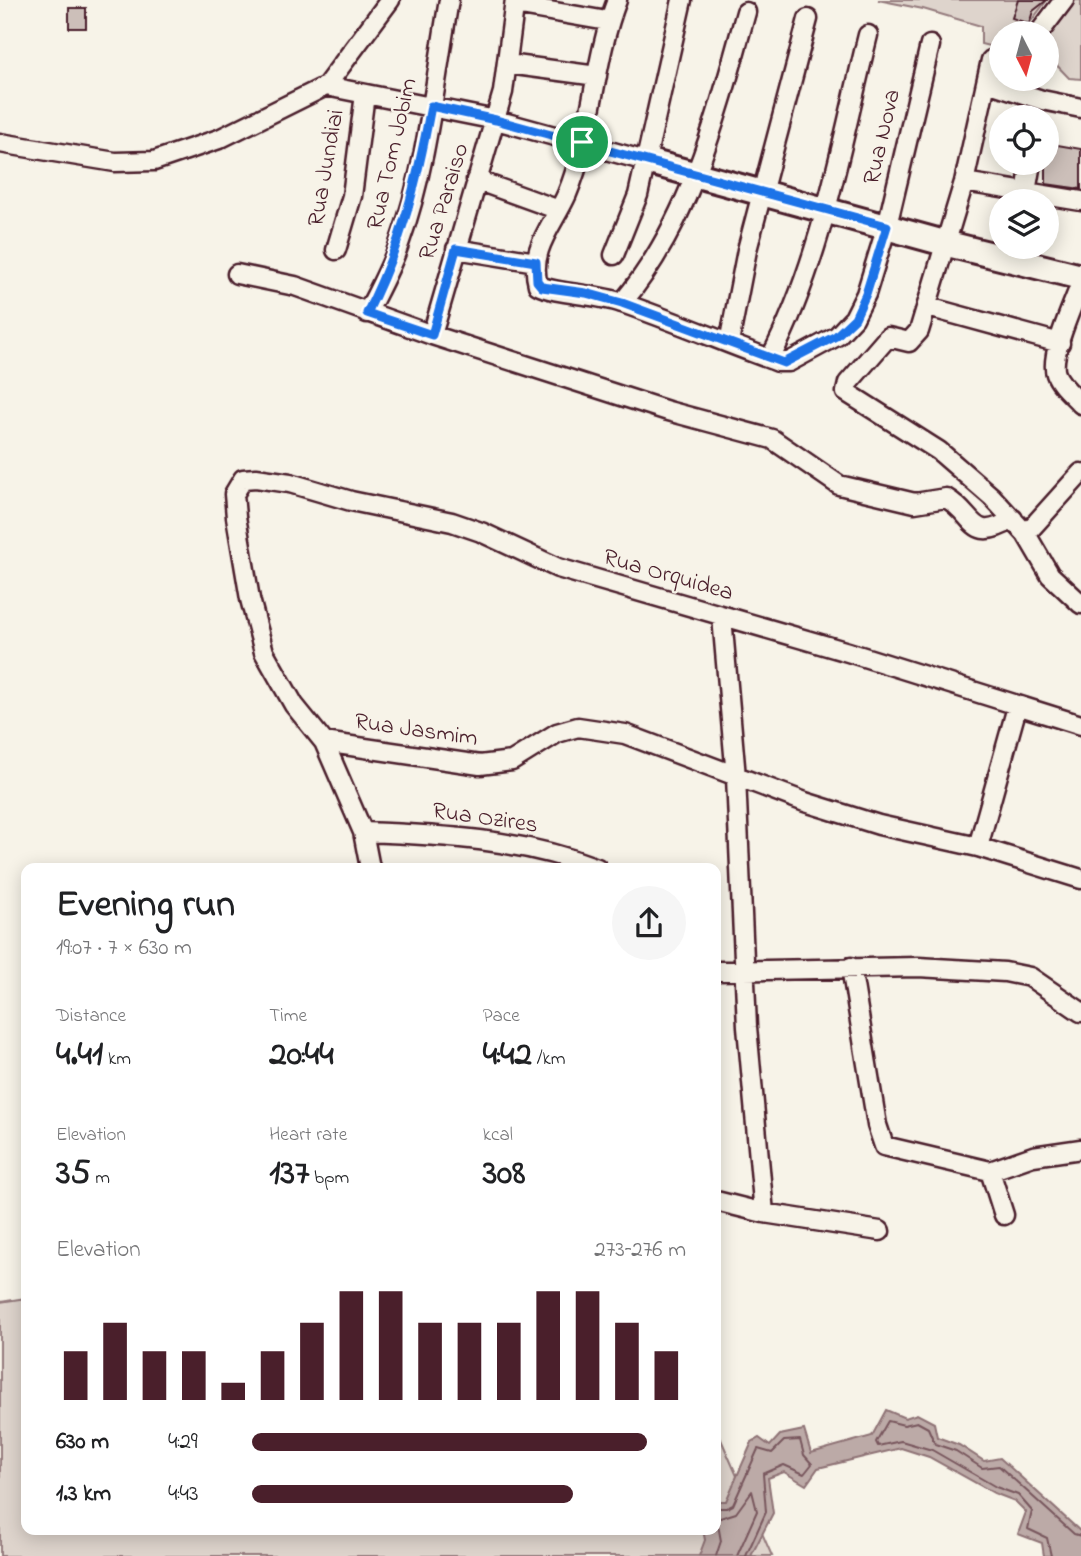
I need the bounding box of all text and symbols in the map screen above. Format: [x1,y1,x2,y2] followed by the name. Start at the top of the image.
[989,21,1059,91] north arrow
[989,21,1059,259] map controls
[359,75,427,233] street label: Rua Tom Jobim
[855,86,911,188] street label: Rua Nova
[989,105,1059,175] button: locate
[300,107,354,229] street label: Rua Jundiai
[552,112,612,172] pin
[563,123,601,161] icon: arrive
[411,139,479,265] street label: Rua Paraiso
[989,189,1059,259] button: layers
[599,541,737,611] street label: Rua Orquidea
[352,705,480,757] street label: Rua Jasmim
[430,794,540,844] street label: Rua Ozires
[56,878,235,934] text: Evening run
[612,886,686,960] button: share
[56,932,192,965] text: 19:07 · 7 × 630 m
[56,1003,126,1030] text: Distance
[269,1003,307,1030] text: Time
[483,1003,520,1030] text: Pace
[56,1030,103,1081] text: 4.41
[269,1030,334,1081] text: 20:44
[483,1030,532,1081] text: 4:42
[103,1046,131,1073] text: km
[532,1046,566,1073] text: /km
[56,1122,126,1149] text: Elevation
[269,1122,347,1149] text: Heart rate
[483,1122,513,1149] text: kcal
[56,1149,90,1200] text: 35
[269,1149,309,1200] text: 137
[483,1149,525,1200] text: 308
[90,1165,110,1192] text: m
[309,1165,349,1192] text: bpm
[56,1234,141,1267] text: Elevation
[594,1234,686,1267] text: 273–276 m
[56,1426,109,1459] text: 630 m
[168,1426,198,1459] text: 4:29
[56,1478,111,1511] text: 1.3 km
[168,1478,198,1511] text: 4:43

